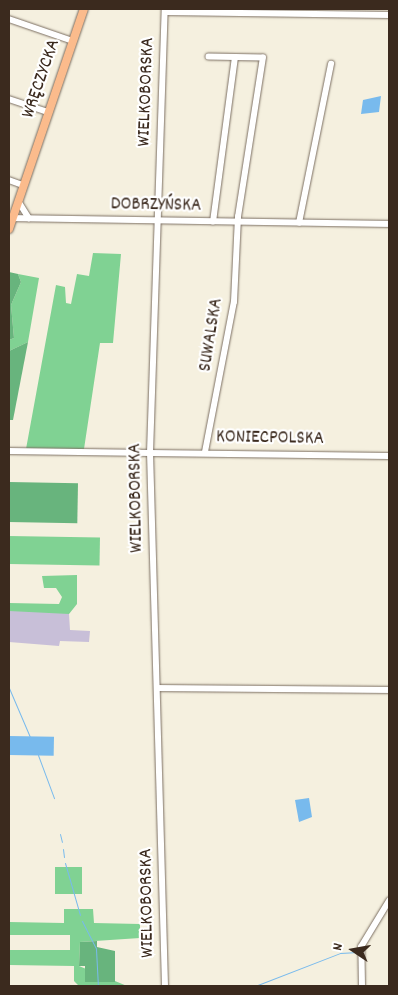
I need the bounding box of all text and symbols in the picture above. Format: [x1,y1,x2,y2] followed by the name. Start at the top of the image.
[18,37,66,121] street label: WRĘCZYCKA
[134,37,160,147] street label: WIELKOBORSKA
[110,194,202,218] street label: DOBRZYŃSKA
[195,297,229,373] street label: SUWALSKA
[216,427,324,451] street label: KONIECPOLSKA
[125,443,149,553] street label: WIELKOBORSKA
[136,848,160,958] street label: WIELKOBORSKA
[328,925,378,975] north arrow
[328,941,349,952] text: N

